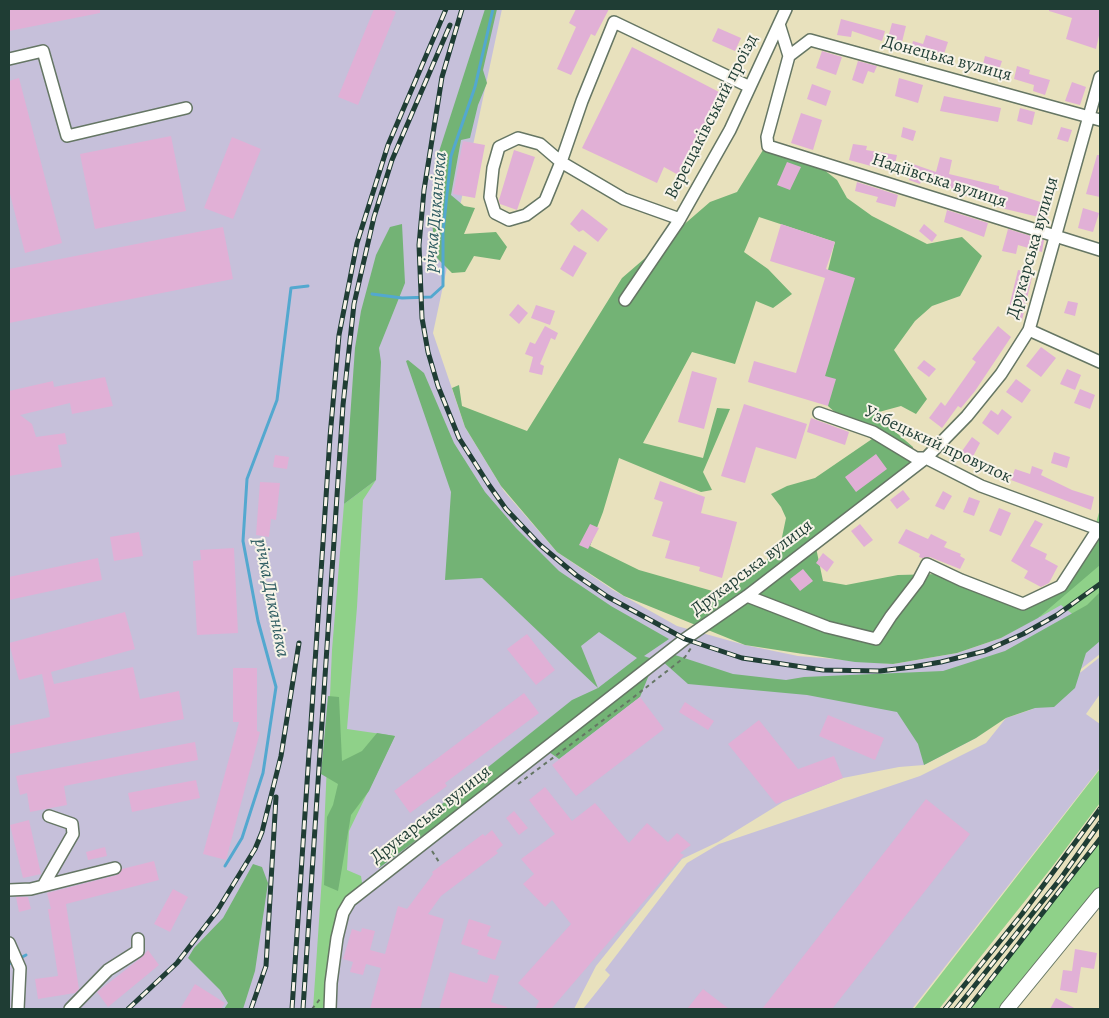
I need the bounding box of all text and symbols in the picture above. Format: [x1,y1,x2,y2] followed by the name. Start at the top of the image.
[661,31,763,203] street label: Верещаківський проїзд
[880,31,1014,87] street label: Донецька вулиця
[869,149,1009,213] street label: Надіївська вулиця
[419,151,453,273] water label: річка Диканівка
[1002,174,1064,322] street label: Друкарська вулиця
[861,401,1015,489] street label: Узбецький провулок
[687,515,817,621] street label: Друкарська вулиця
[248,536,294,660] water label: річка Диканівка
[366,761,496,869] street label: Друкарська вулиця

